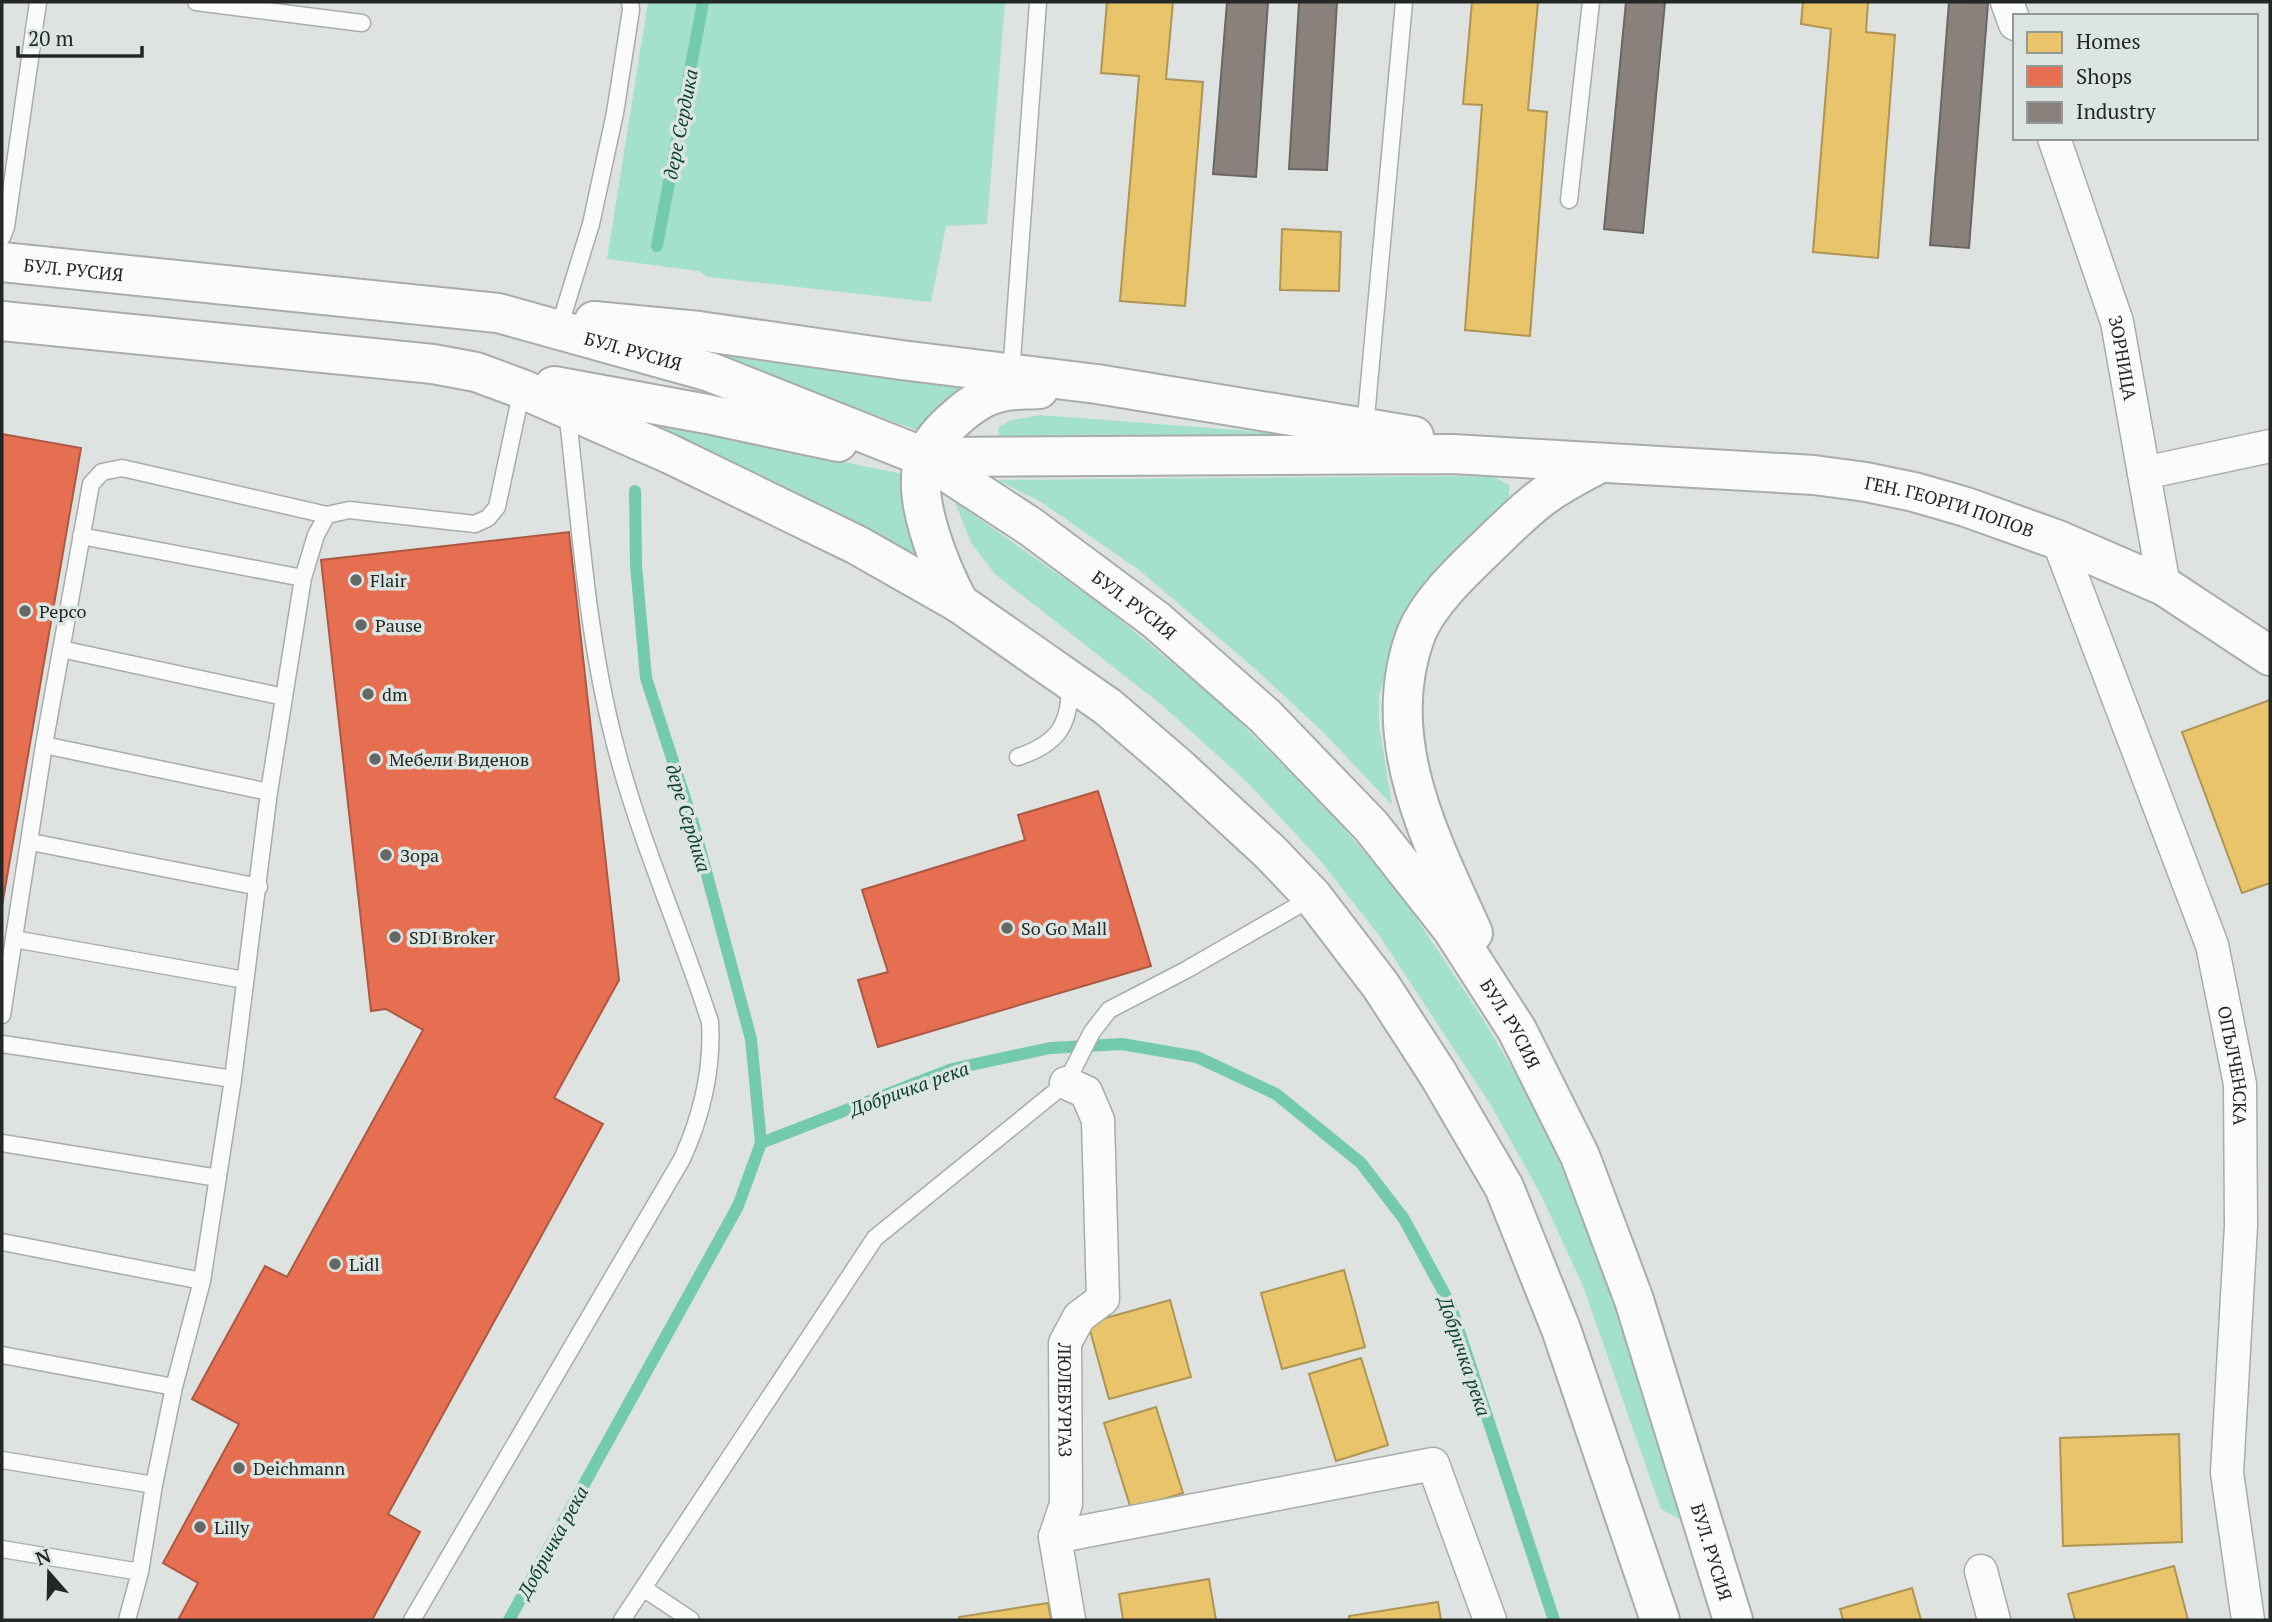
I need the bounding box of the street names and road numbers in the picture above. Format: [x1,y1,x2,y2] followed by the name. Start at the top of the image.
[23,252,125,286] street label: БУЛ. РУСИЯ
[2104,312,2143,403] street label: ЗОРНИЦА
[582,326,685,376] street label: БУЛ. РУСИЯ
[1863,470,2037,542] street label: ГЕН. ГЕОРГИ ПОПОВ
[1087,565,1182,645] street label: БУЛ. РУСИЯ
[1475,974,1546,1072] street label: БУЛ. РУСИЯ
[2212,1004,2253,1126] street label: ОПЪЛЧЕНСКА
[1053,1342,1078,1457] street label: ЛЮЛЕБУРГАЗ
[1686,1500,1738,1603] street label: БУЛ. РУСИЯ

